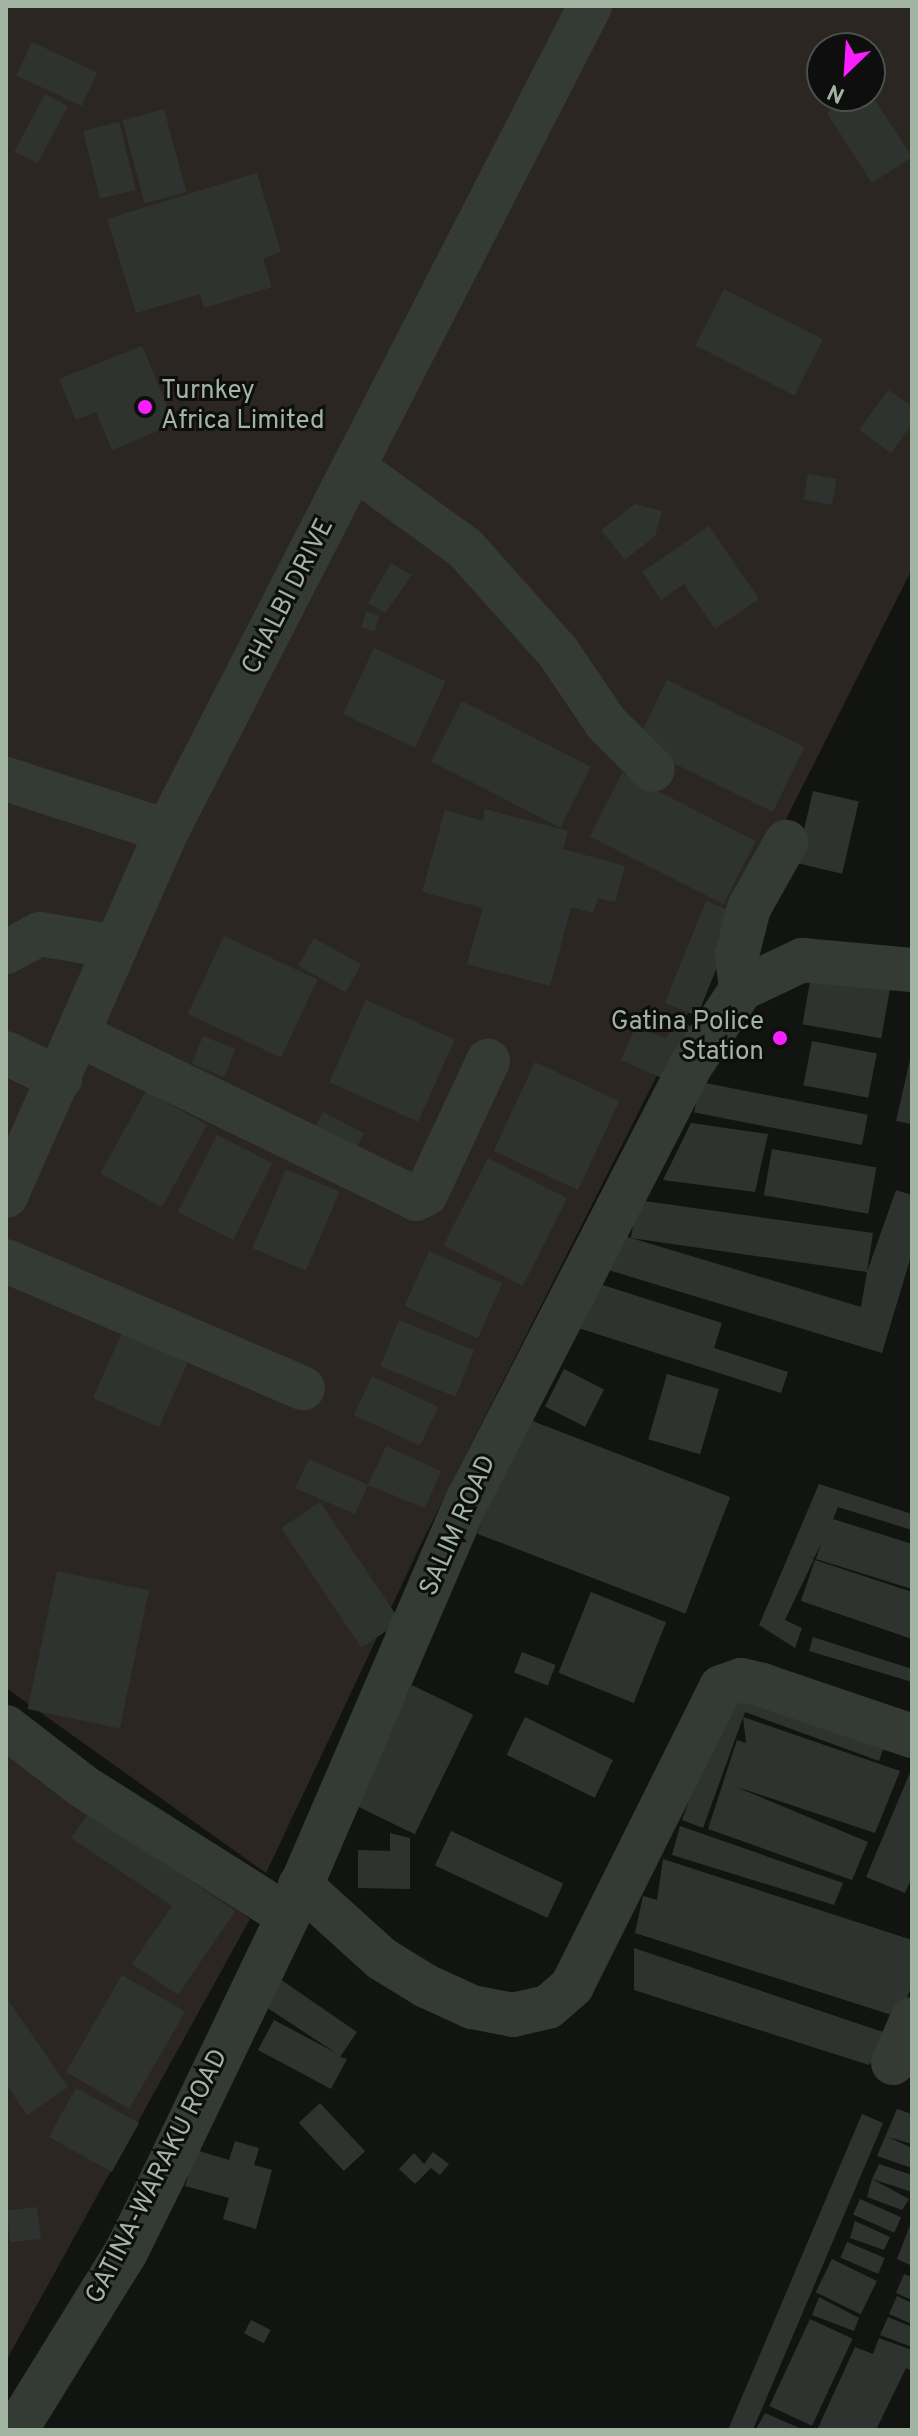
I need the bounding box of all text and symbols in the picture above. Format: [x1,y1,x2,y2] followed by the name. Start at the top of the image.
[806,32,886,112] north arrow
[824,77,849,108] text: N
[161,376,325,438] place label: Turnkey Africa Limited
[136,398,154,416] marker: Turnkey Africa Limited
[236,514,342,680] street label: CHALBI DRIVE
[611,1007,764,1068] place label: Gatina Police Station
[771,1029,789,1047] marker: Gatina Police Station
[414,1451,504,1601] street label: SALIM ROAD
[80,2044,236,2310] street label: GATINA-WARAKU ROAD

